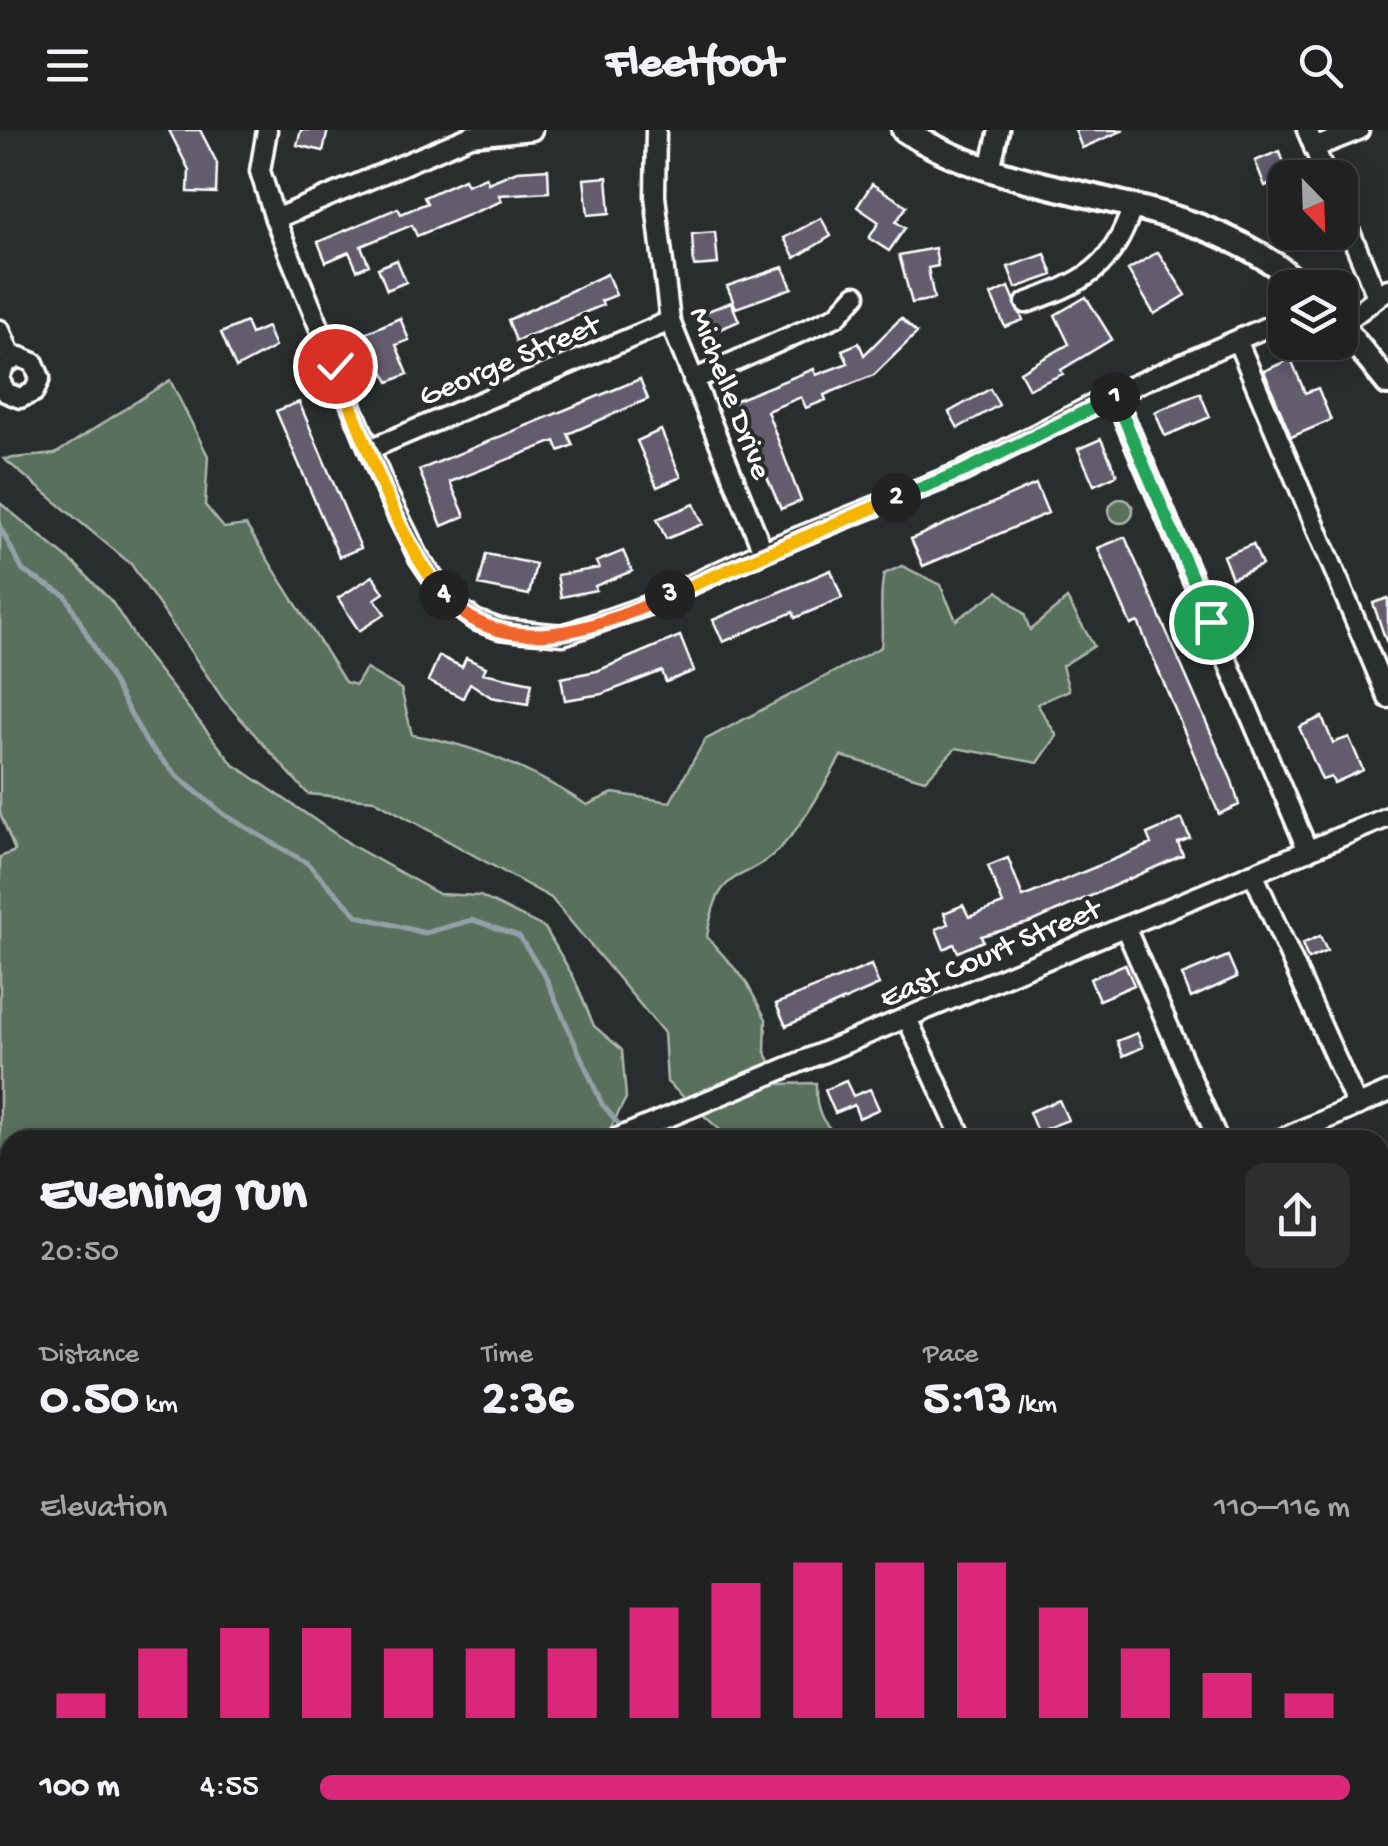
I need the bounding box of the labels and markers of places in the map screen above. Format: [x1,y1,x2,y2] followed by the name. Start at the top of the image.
[293,324,378,409] pin
[1090,372,1140,422] pin: 1
[871,473,921,523] pin: 2
[419,570,469,620] pin: 4
[645,570,695,620] pin: 3
[1169,580,1254,665] pin

